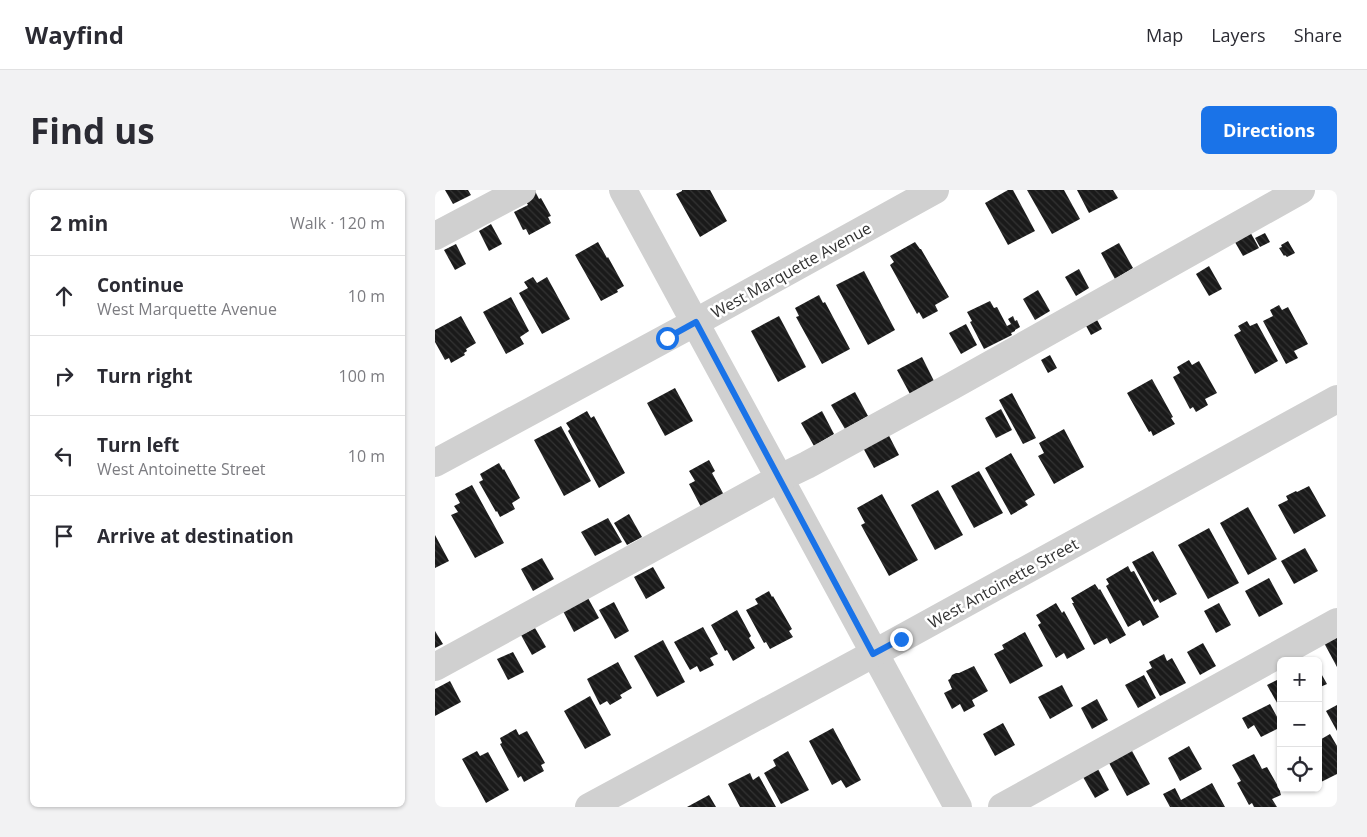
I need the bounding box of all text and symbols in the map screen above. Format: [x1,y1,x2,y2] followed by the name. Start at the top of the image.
[25,18,124,51] text: Wayfind
[1146,23,1183,47] text: Map
[1211,23,1266,47] text: Layers
[1294,23,1342,47] text: Share
[1201,106,1337,154] button: Directions
[30,107,155,154] text: Find us
[50,209,108,237] text: 2 min
[290,212,385,234] text: Walk · 120 m
[707,217,875,323] street label: West Marquette Avenue
[97,272,184,298] text: Continue
[50,282,78,310] icon: ahead
[348,285,385,307] text: 10 m
[97,298,277,320] text: West Marquette Avenue
[656,327,679,350] route start
[50,362,78,390] icon: right
[97,363,192,389] text: Turn right
[339,365,385,387] text: 100 m
[97,432,179,458] text: Turn left
[50,442,78,470] icon: left
[348,445,385,467] text: 10 m
[97,458,266,480] text: West Antoinette Street
[50,522,78,550] icon: arrive
[97,523,294,549] text: Arrive at destination
[924,532,1082,633] street label: West Antoinette Street
[890,628,913,651] route end
[1277,657,1322,792] map controls
[1277,657,1322,702] button: +
[1277,702,1322,747] button: −
[1277,747,1322,792] button: locate

